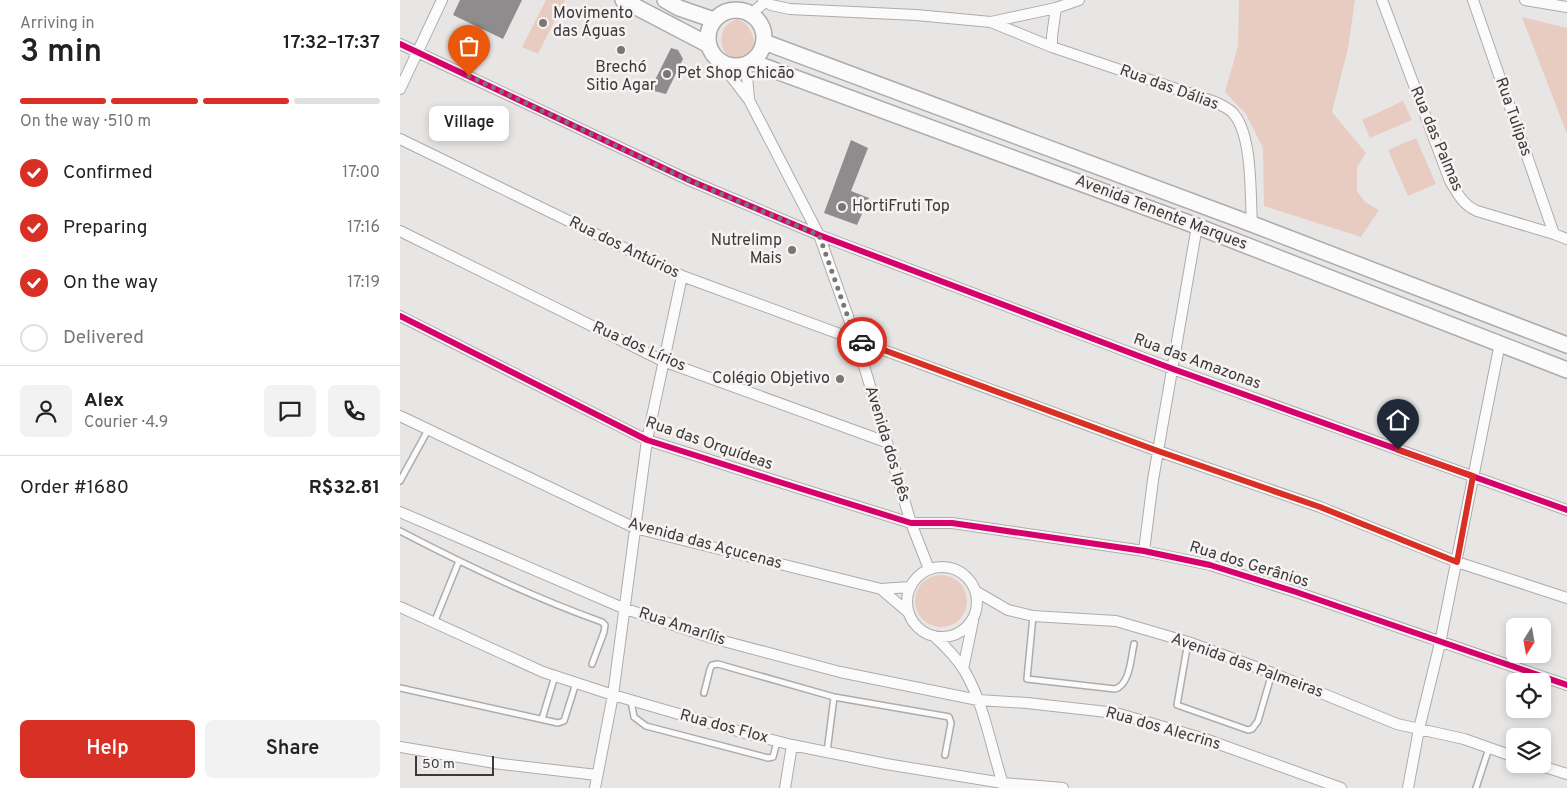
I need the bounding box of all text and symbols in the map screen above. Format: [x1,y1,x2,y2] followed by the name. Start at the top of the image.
[553,4,633,42] place label: Movimento das Águas
[20,14,95,34] text: Arriving in
[537,17,549,29] marker: Movimento das Águas
[448,25,490,76] pin
[283,31,380,55] text: 17:32–17:37
[455,32,483,60] icon: bag
[20,33,102,73] text: 3 min
[615,44,627,56] marker: Brechó Sitio Agar
[586,58,656,96] place label: Brechó Sitio Agar
[1117,61,1221,115] street label: Rua das Dálias
[677,64,795,84] place label: Pet Shop Chicão
[661,68,673,80] marker: Pet Shop Chicão
[1490,75,1536,159] street label: Rua Tulipas
[1405,83,1467,195] street label: Rua das Palmas
[429,106,509,141] callout: Village
[20,112,151,132] text: On the way · 510 m
[444,113,494,133] text: Village
[20,159,48,187] icon: check
[63,161,153,185] text: Confirmed
[342,163,380,183] text: 17:00
[1072,171,1250,255] street label: Avenida Tenente Marques
[852,197,950,217] place label: HortiFruti Top
[836,201,848,213] marker: HortiFruti Top
[565,213,683,283] street label: Rua dos Antúrios
[20,214,48,242] icon: check
[63,216,147,240] text: Preparing
[347,218,380,238] text: 17:16
[711,231,782,269] place label: Nutrelimp Mais
[786,244,798,256] marker: Nutrelimp Mais
[20,269,48,297] icon: check
[63,271,158,295] text: On the way
[347,273,380,293] text: 17:19
[589,317,689,377] street label: Rua dos Lírios
[837,317,887,367] courier
[63,326,144,350] text: Delivered
[848,328,876,356] icon: car
[1130,330,1264,394] street label: Rua das Amazonas
[712,369,830,389] place label: Colégio Objetivo
[834,373,846,385] marker: Colégio Objetivo
[860,384,914,504] street label: Avenida dos Ipês
[20,385,72,437] button: person
[264,385,316,437] button: chat
[328,385,380,437] button: phone
[84,389,124,413] text: Alex
[1377,399,1419,450] pin
[1384,406,1412,434] icon: home
[84,413,168,433] text: Courier · 4.9
[643,413,775,475] street label: Rua das Orquídeas
[20,476,129,500] text: Order #1680
[309,476,380,500] text: R$32.81
[626,514,784,574] street label: Avenida das Açucenas
[1187,537,1311,593] street label: Rua dos Gerânios
[636,604,728,650] street label: Rua Amarílis
[1506,618,1551,662] north arrow
[1506,618,1551,773] map controls
[1168,629,1326,703] street label: Avenida das Palmeiras
[1506,673,1551,718] button: locate
[1103,703,1223,755] street label: Rua dos Alecrins
[678,706,770,748] street label: Rua dos Flox
[20,720,195,778] button: Help
[205,720,380,778] button: Share
[1506,728,1551,773] button: layers
[415,753,494,776] scale bar
[422,756,455,773] text: 50 m

